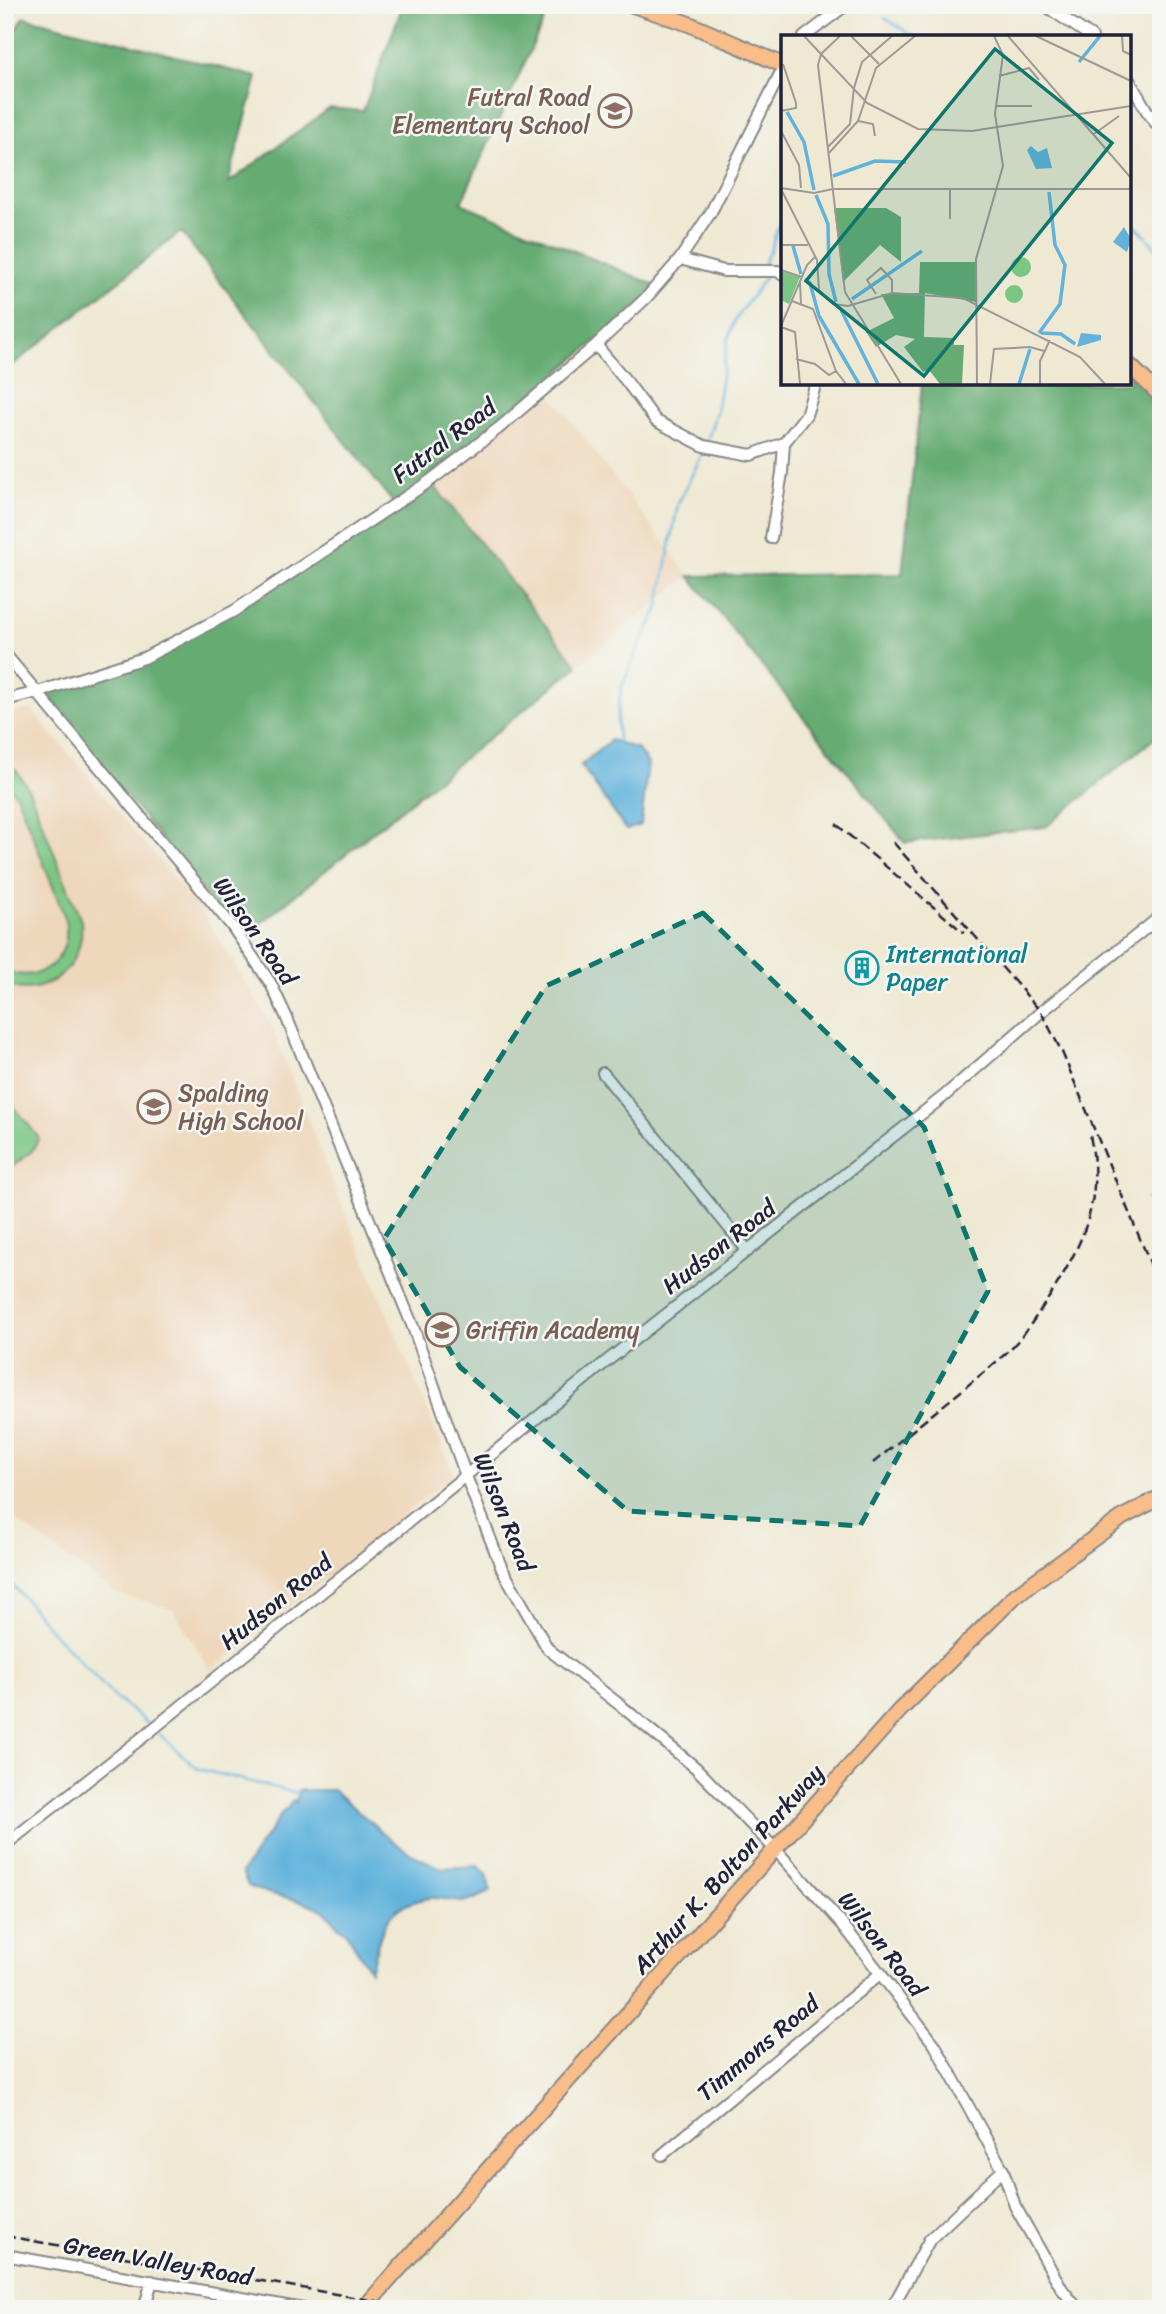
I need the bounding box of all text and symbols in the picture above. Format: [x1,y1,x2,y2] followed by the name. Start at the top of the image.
[781,35,1131,385] inset map
[392,76,592,146] place label: Futral Road Elementary School
[596,92,634,130] school or university icon: Futral Road Elementary School
[382,386,507,495] street label: Futral Road
[202,868,310,996] street label: Wilson Road
[885,933,1028,1003] place label: International Paper
[843,949,881,987] building icon: International Paper
[178,1072,305,1142] place label: Spalding High School
[135,1088,173,1126] school or university icon: Spalding High School
[652,1187,787,1305] street label: Hudson Road
[466,1309,640,1351] place label: Griffin Academy
[423,1311,461,1349] school or university icon: Griffin Academy
[461,1446,548,1580] street label: Wilson Road
[210,1541,344,1661] street label: Hudson Road
[621,1753,835,1985] street label: Arthur K. Bolton Parkway
[827,1882,939,2008] street label: Wilson Road
[687,1983,830,2112] street label: Timmons Road
[60,2224,257,2299] street label: Green Valley Road

